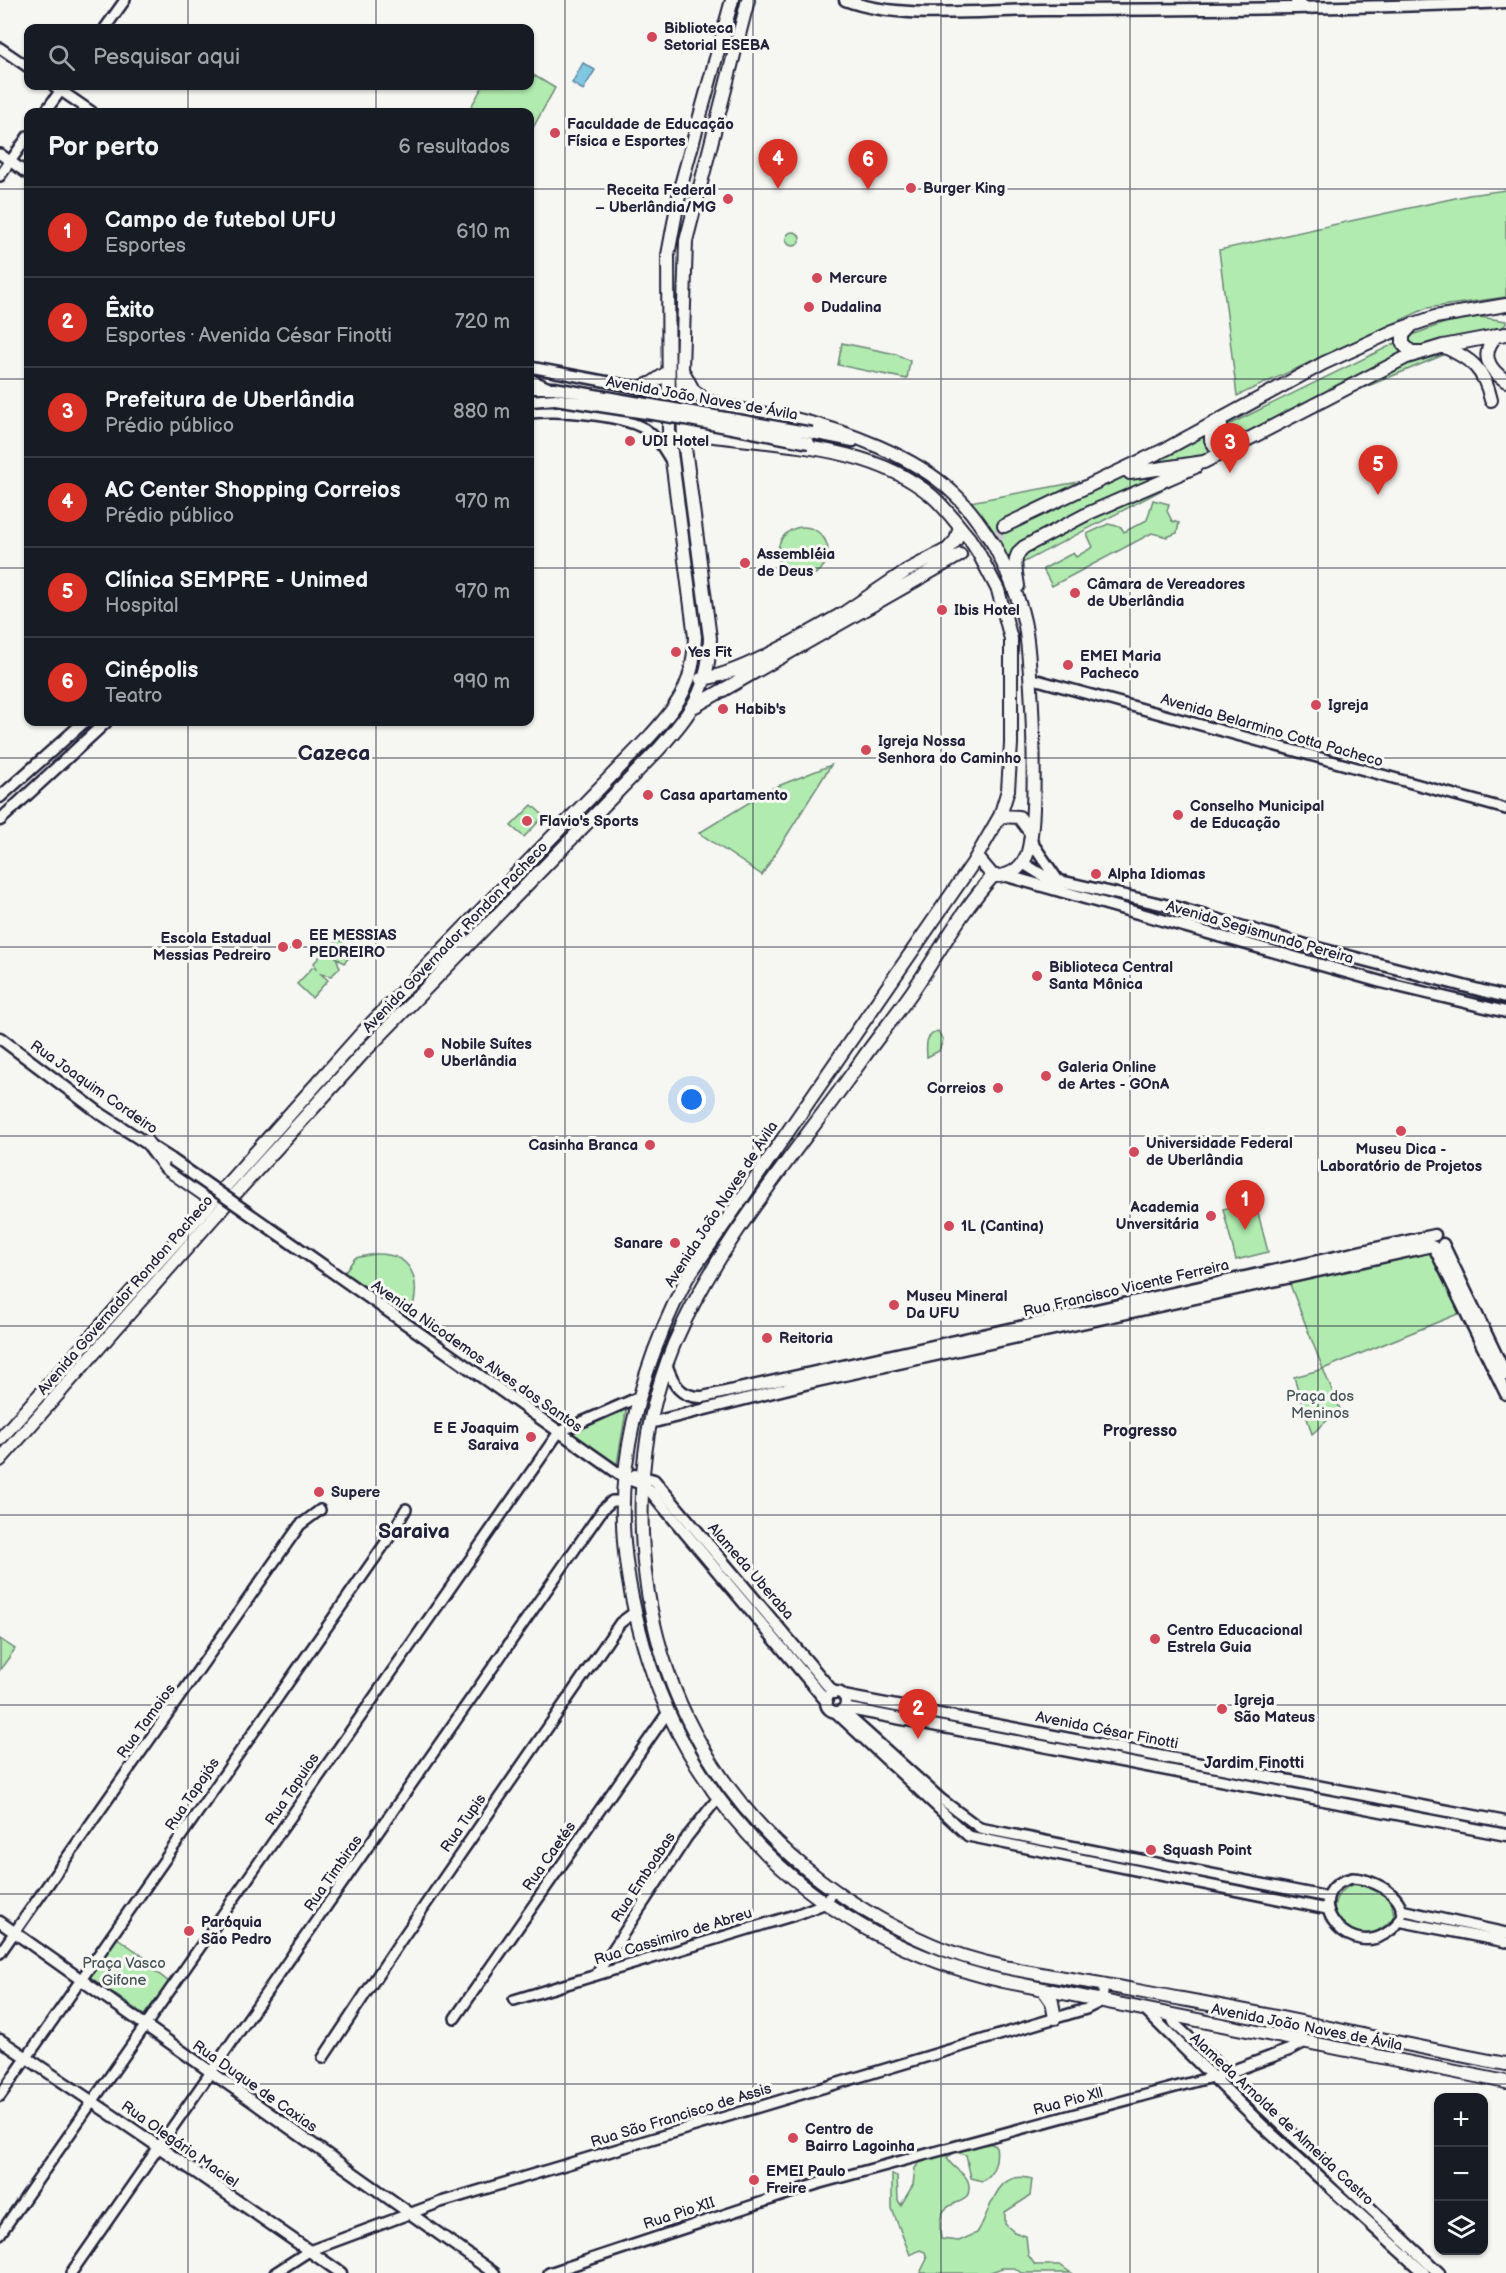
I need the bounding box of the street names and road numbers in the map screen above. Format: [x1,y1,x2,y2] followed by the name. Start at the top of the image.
[605,372,799,425] street label: Avenida João Naves de Ávila
[1159,690,1385,771] street label: Avenida Belarmino Cotta Pacheco
[359,838,552,1037] street label: Avenida Governador Rondon Pacheco
[1164,897,1356,968] street label: Avenida Segismundo Pereira
[26,1036,161,1139] street label: Rua Joaquim Cordeiro
[661,1118,782,1291] street label: Avenida João Naves de Ávila
[33,1191,217,1399] street label: Avenida Governador Rondon Pacheco
[1021,1256,1231,1321] street label: Rua Francisco Vicente Ferreira
[368,1276,586,1437] street label: Avenida Nicodemos Alves dos Santos
[703,1519,798,1624] street label: Alameda Uberaba
[113,1680,180,1762] street label: Rua Tamoios
[1034,1707,1180,1754] street label: Avenida César Finotti
[261,1749,324,1829] street label: Rua Tapuios
[161,1754,224,1834] street label: Rua Tapajós
[436,1790,491,1856] street label: Rua Tupis
[519,1818,581,1895] street label: Rua Caetés
[607,1828,680,1926] street label: Rua Emboabas
[300,1831,367,1915] street label: Rua Timbiras
[592,1903,754,1970] street label: Rua Cassimiro de Abreu
[1210,2000,1404,2055] street label: Avenida João Naves de Ávila
[1186,2029,1378,2210] street label: Alameda Arnolde de Almeida Castro
[189,2036,321,2137] street label: Rua Duque de Caxias
[589,2079,774,2152] street label: Rua São Francisco de Assis
[1031,2083,1105,2120] street label: Rua Pio Xll
[117,2097,242,2192] street label: Rua Olegário Maciel
[641,2193,718,2234] street label: Rua Pio XII

